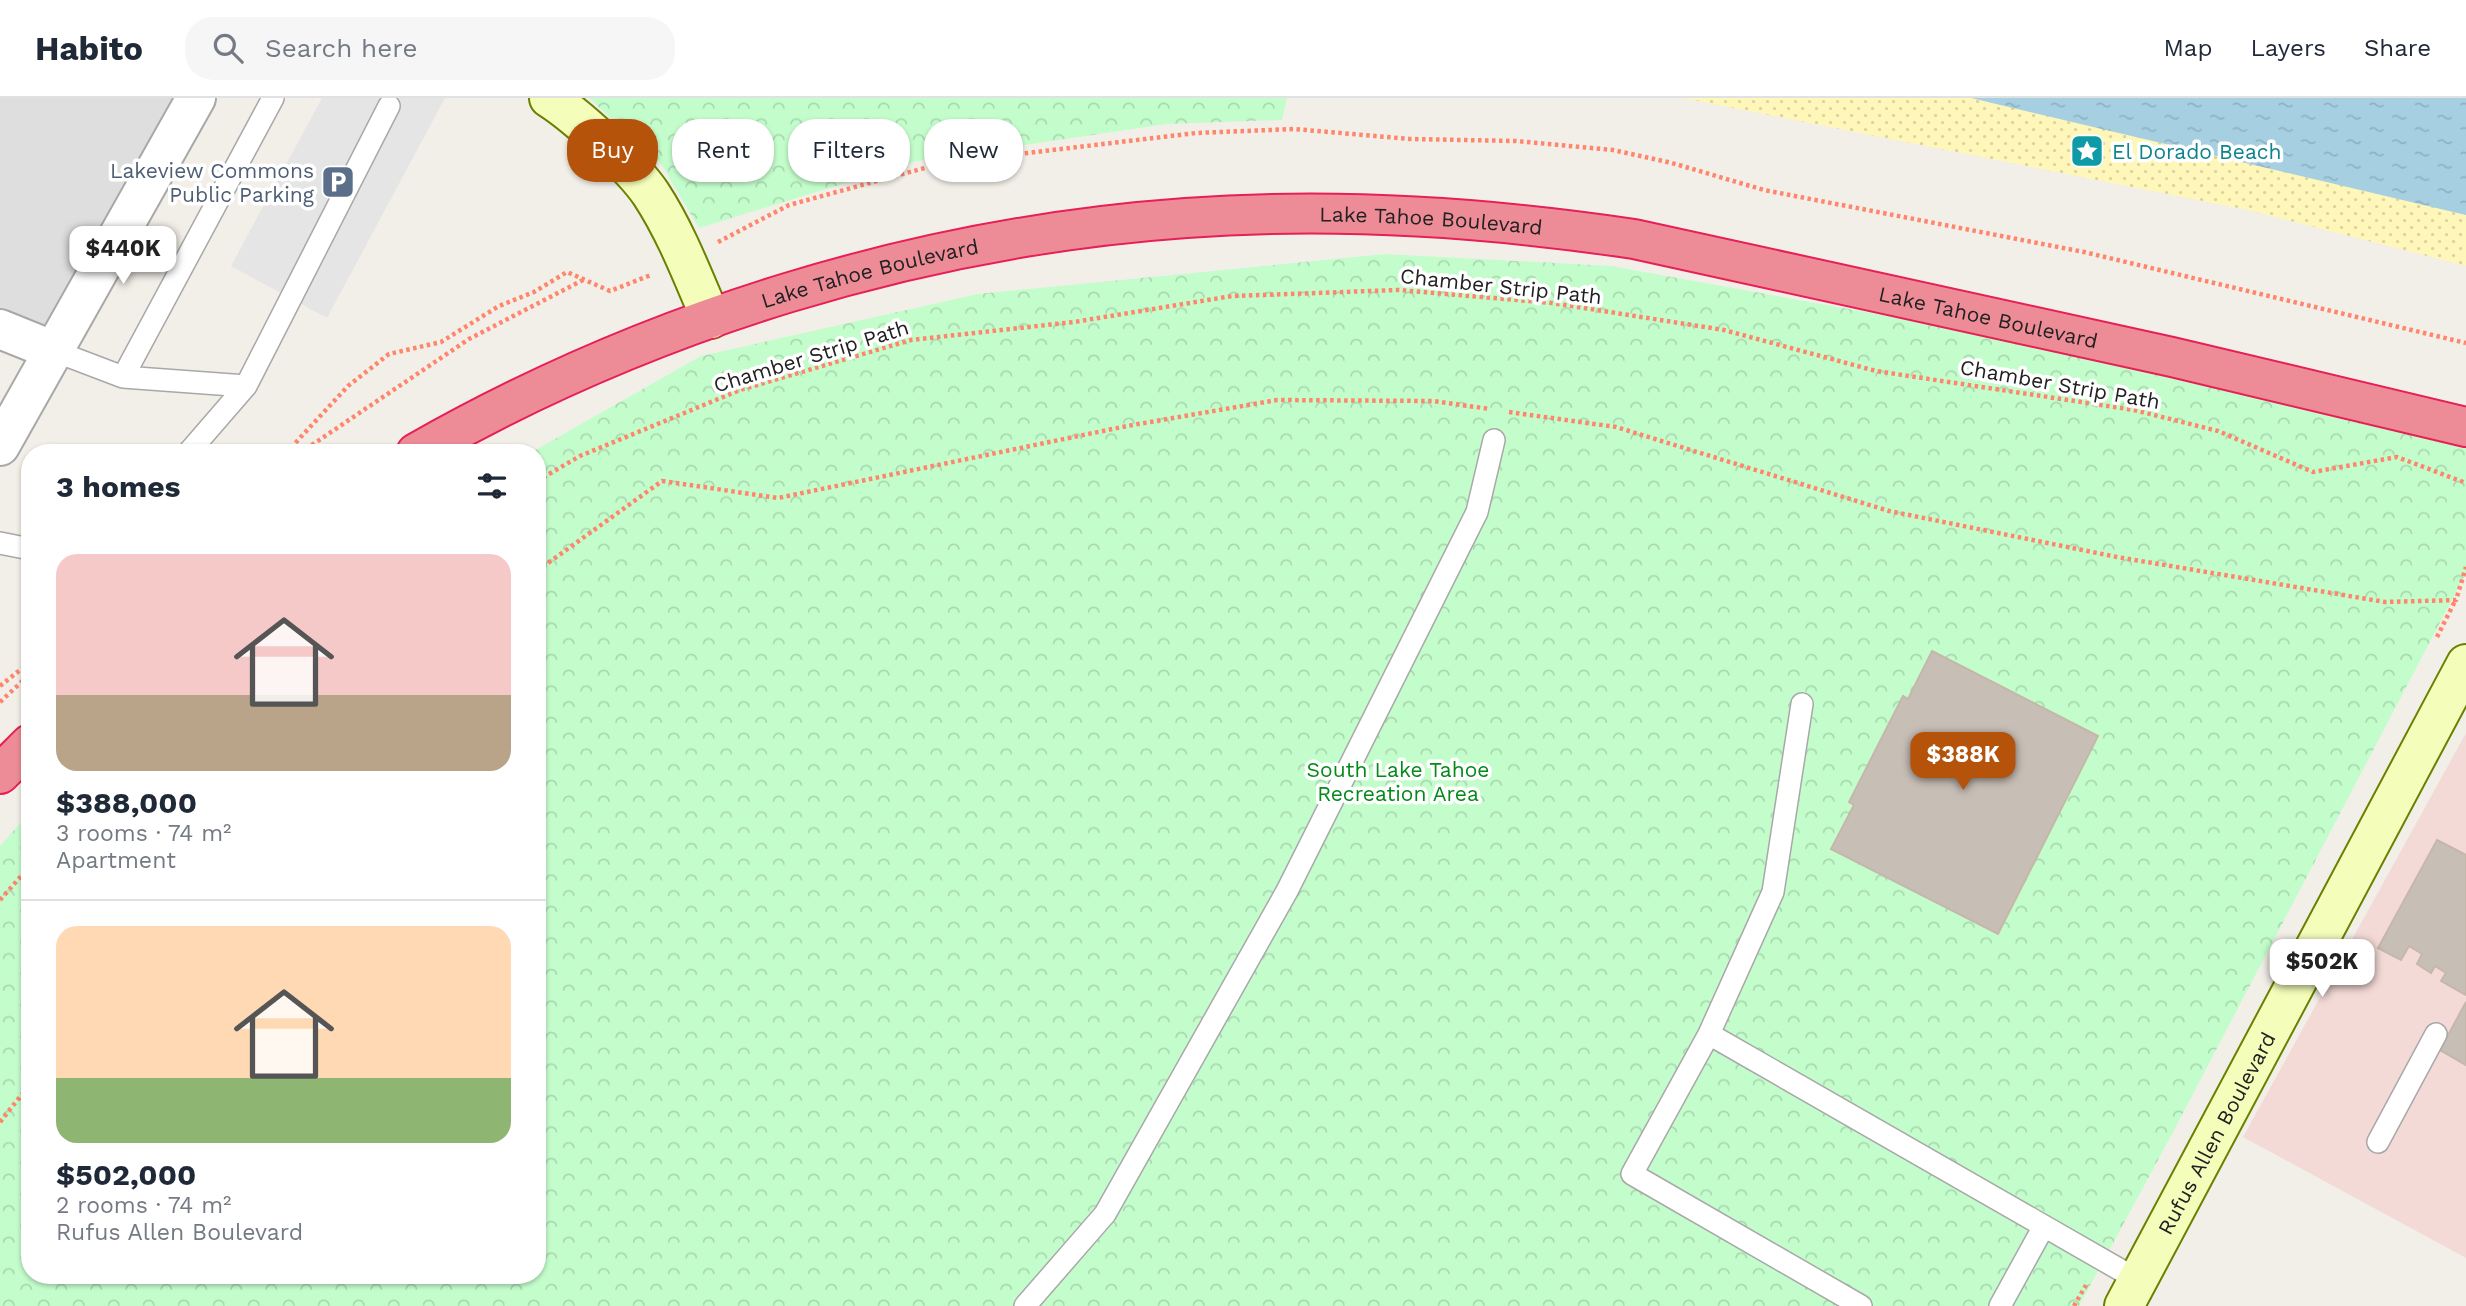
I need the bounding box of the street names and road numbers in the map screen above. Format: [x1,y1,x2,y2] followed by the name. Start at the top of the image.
[1319,201,1544,239] street label: Lake Tahoe Boulevard
[758,233,980,313] street label: Lake Tahoe Boulevard
[1399,263,1603,309] street label: Chamber Strip Path
[1877,281,2100,353] street label: Lake Tahoe Boulevard
[710,314,912,398] street label: Chamber Strip Path
[1958,354,2162,414] street label: Chamber Strip Path
[2152,1027,2280,1239] street label: Rufus Allen Boulevard

